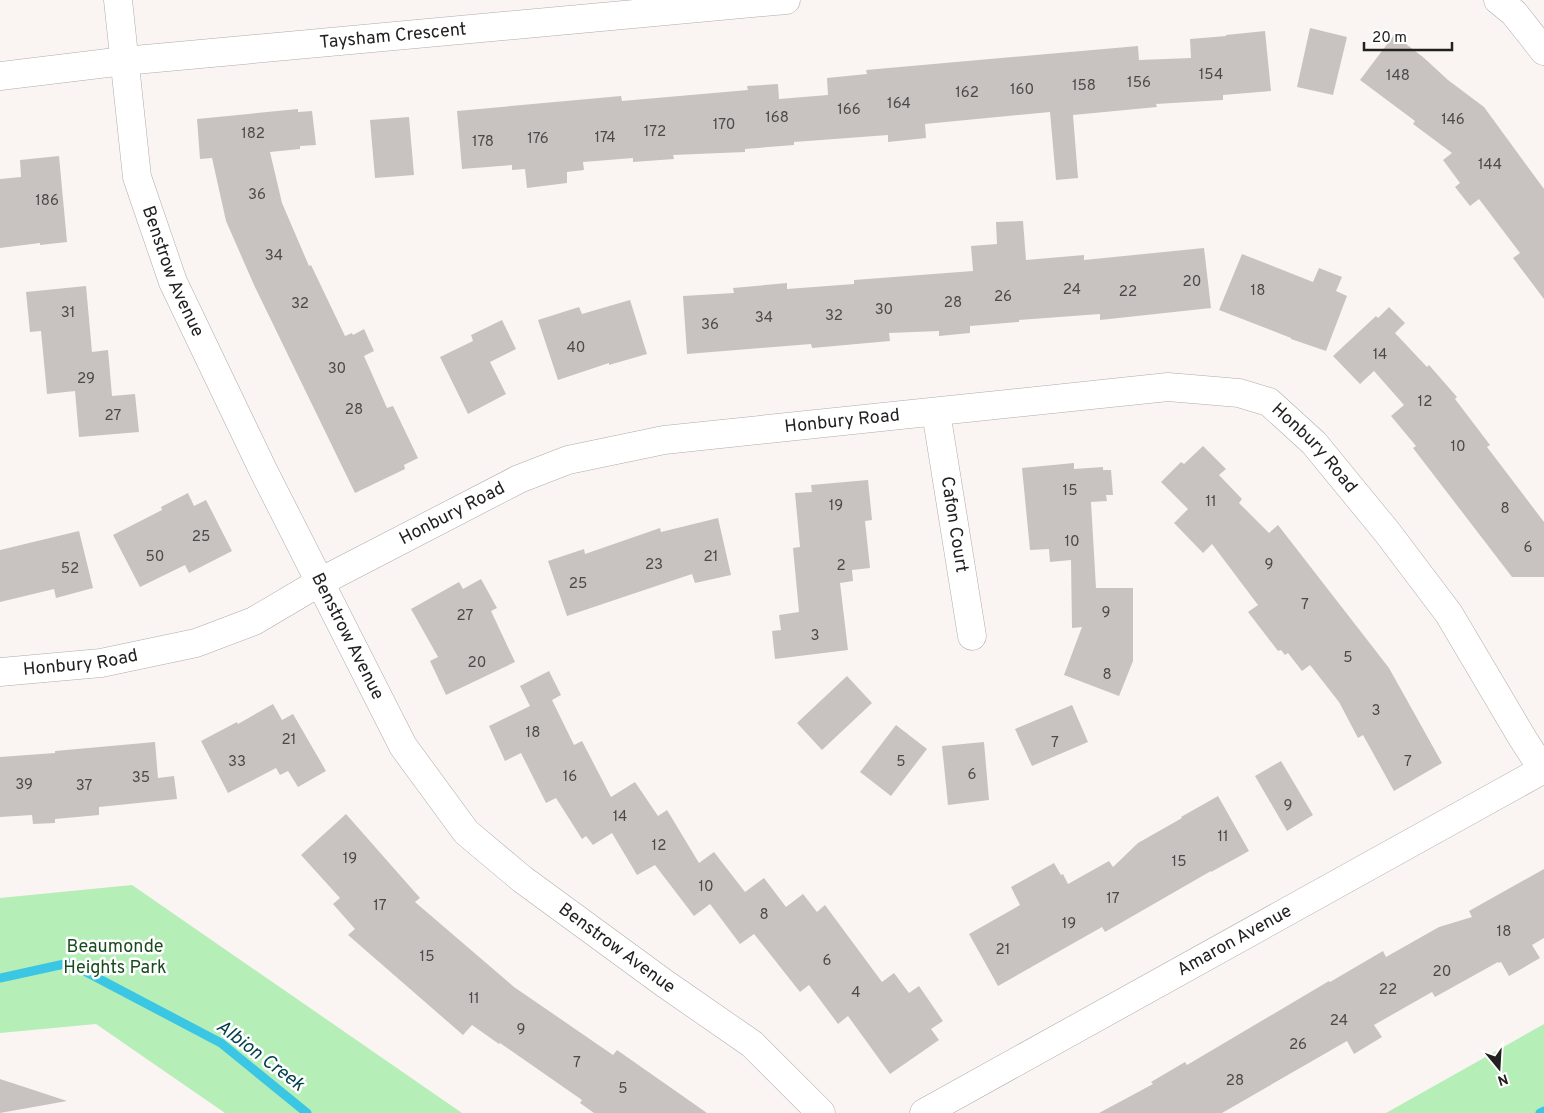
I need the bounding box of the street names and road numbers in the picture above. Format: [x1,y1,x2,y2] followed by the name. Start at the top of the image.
[318,18,467,54] street label: Taysham Crescent
[136,203,209,341] street label: Benstrow Avenue
[1266,398,1362,498] street label: Honbury Road
[783,404,901,439] street label: Honbury Road
[935,475,973,574] street label: Cafon Court
[395,477,509,550] street label: Honbury Road
[306,569,389,704] street label: Benstrow Avenue
[22,644,140,681] street label: Honbury Road
[554,898,680,999] street label: Benstrow Avenue
[1173,900,1296,982] street label: Amaron Avenue

